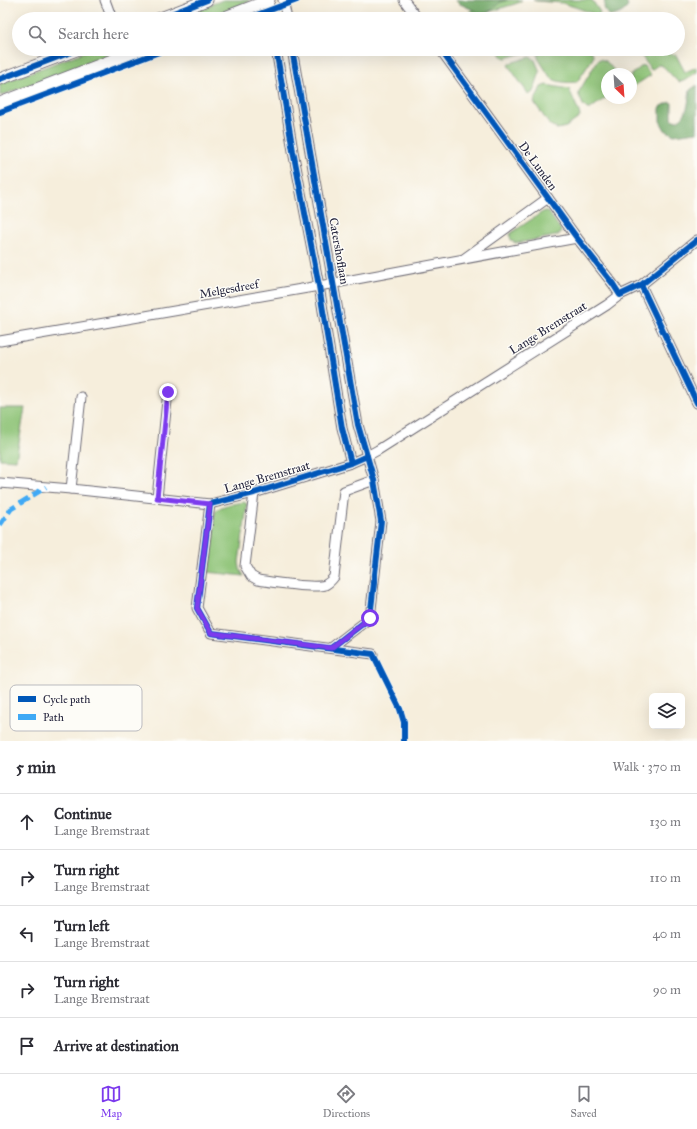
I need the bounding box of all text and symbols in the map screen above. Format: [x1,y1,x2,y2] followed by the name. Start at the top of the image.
[12,12,685,56] search box
[26,23,48,45] icon: search
[58,25,129,43] text: Search here
[601,68,637,104] north arrow
[516,139,561,193] street label: De Lunden
[326,217,352,286] street label: Catershoflaan
[198,277,262,302] street label: Melgesdreef
[507,298,590,358] street label: Lange Bremstraat
[159,383,177,401] route end
[223,458,312,497] street label: Lange Bremstraat
[361,609,379,627] route start
[10,685,142,731] legend
[43,693,90,706] text: Cycle path
[649,693,685,729] map controls
[649,693,685,729] button: layers
[43,711,64,724] text: Path
[16,757,56,778] text: 5 min
[612,759,681,775] text: Walk · 370 m
[54,805,112,823] text: Continue
[16,811,38,833] icon: ahead
[649,814,681,830] text: 130 m
[54,823,150,839] text: Lange Bremstraat
[54,861,119,879] text: Turn right
[16,867,38,889] icon: right
[649,870,681,886] text: 110 m
[54,879,150,895] text: Lange Bremstraat
[54,917,110,935] text: Turn left
[16,923,38,945] icon: left
[652,926,681,942] text: 40 m
[54,935,150,951] text: Lange Bremstraat
[54,973,119,991] text: Turn right
[16,979,38,1001] icon: right
[653,982,681,998] text: 90 m
[54,991,150,1007] text: Lange Bremstraat
[16,1035,38,1057] icon: arrive
[54,1037,179,1055] text: Arrive at destination
[100,1083,122,1120] tab: Map
[323,1083,370,1120] tab: Directions
[571,1083,597,1120] tab: Saved

